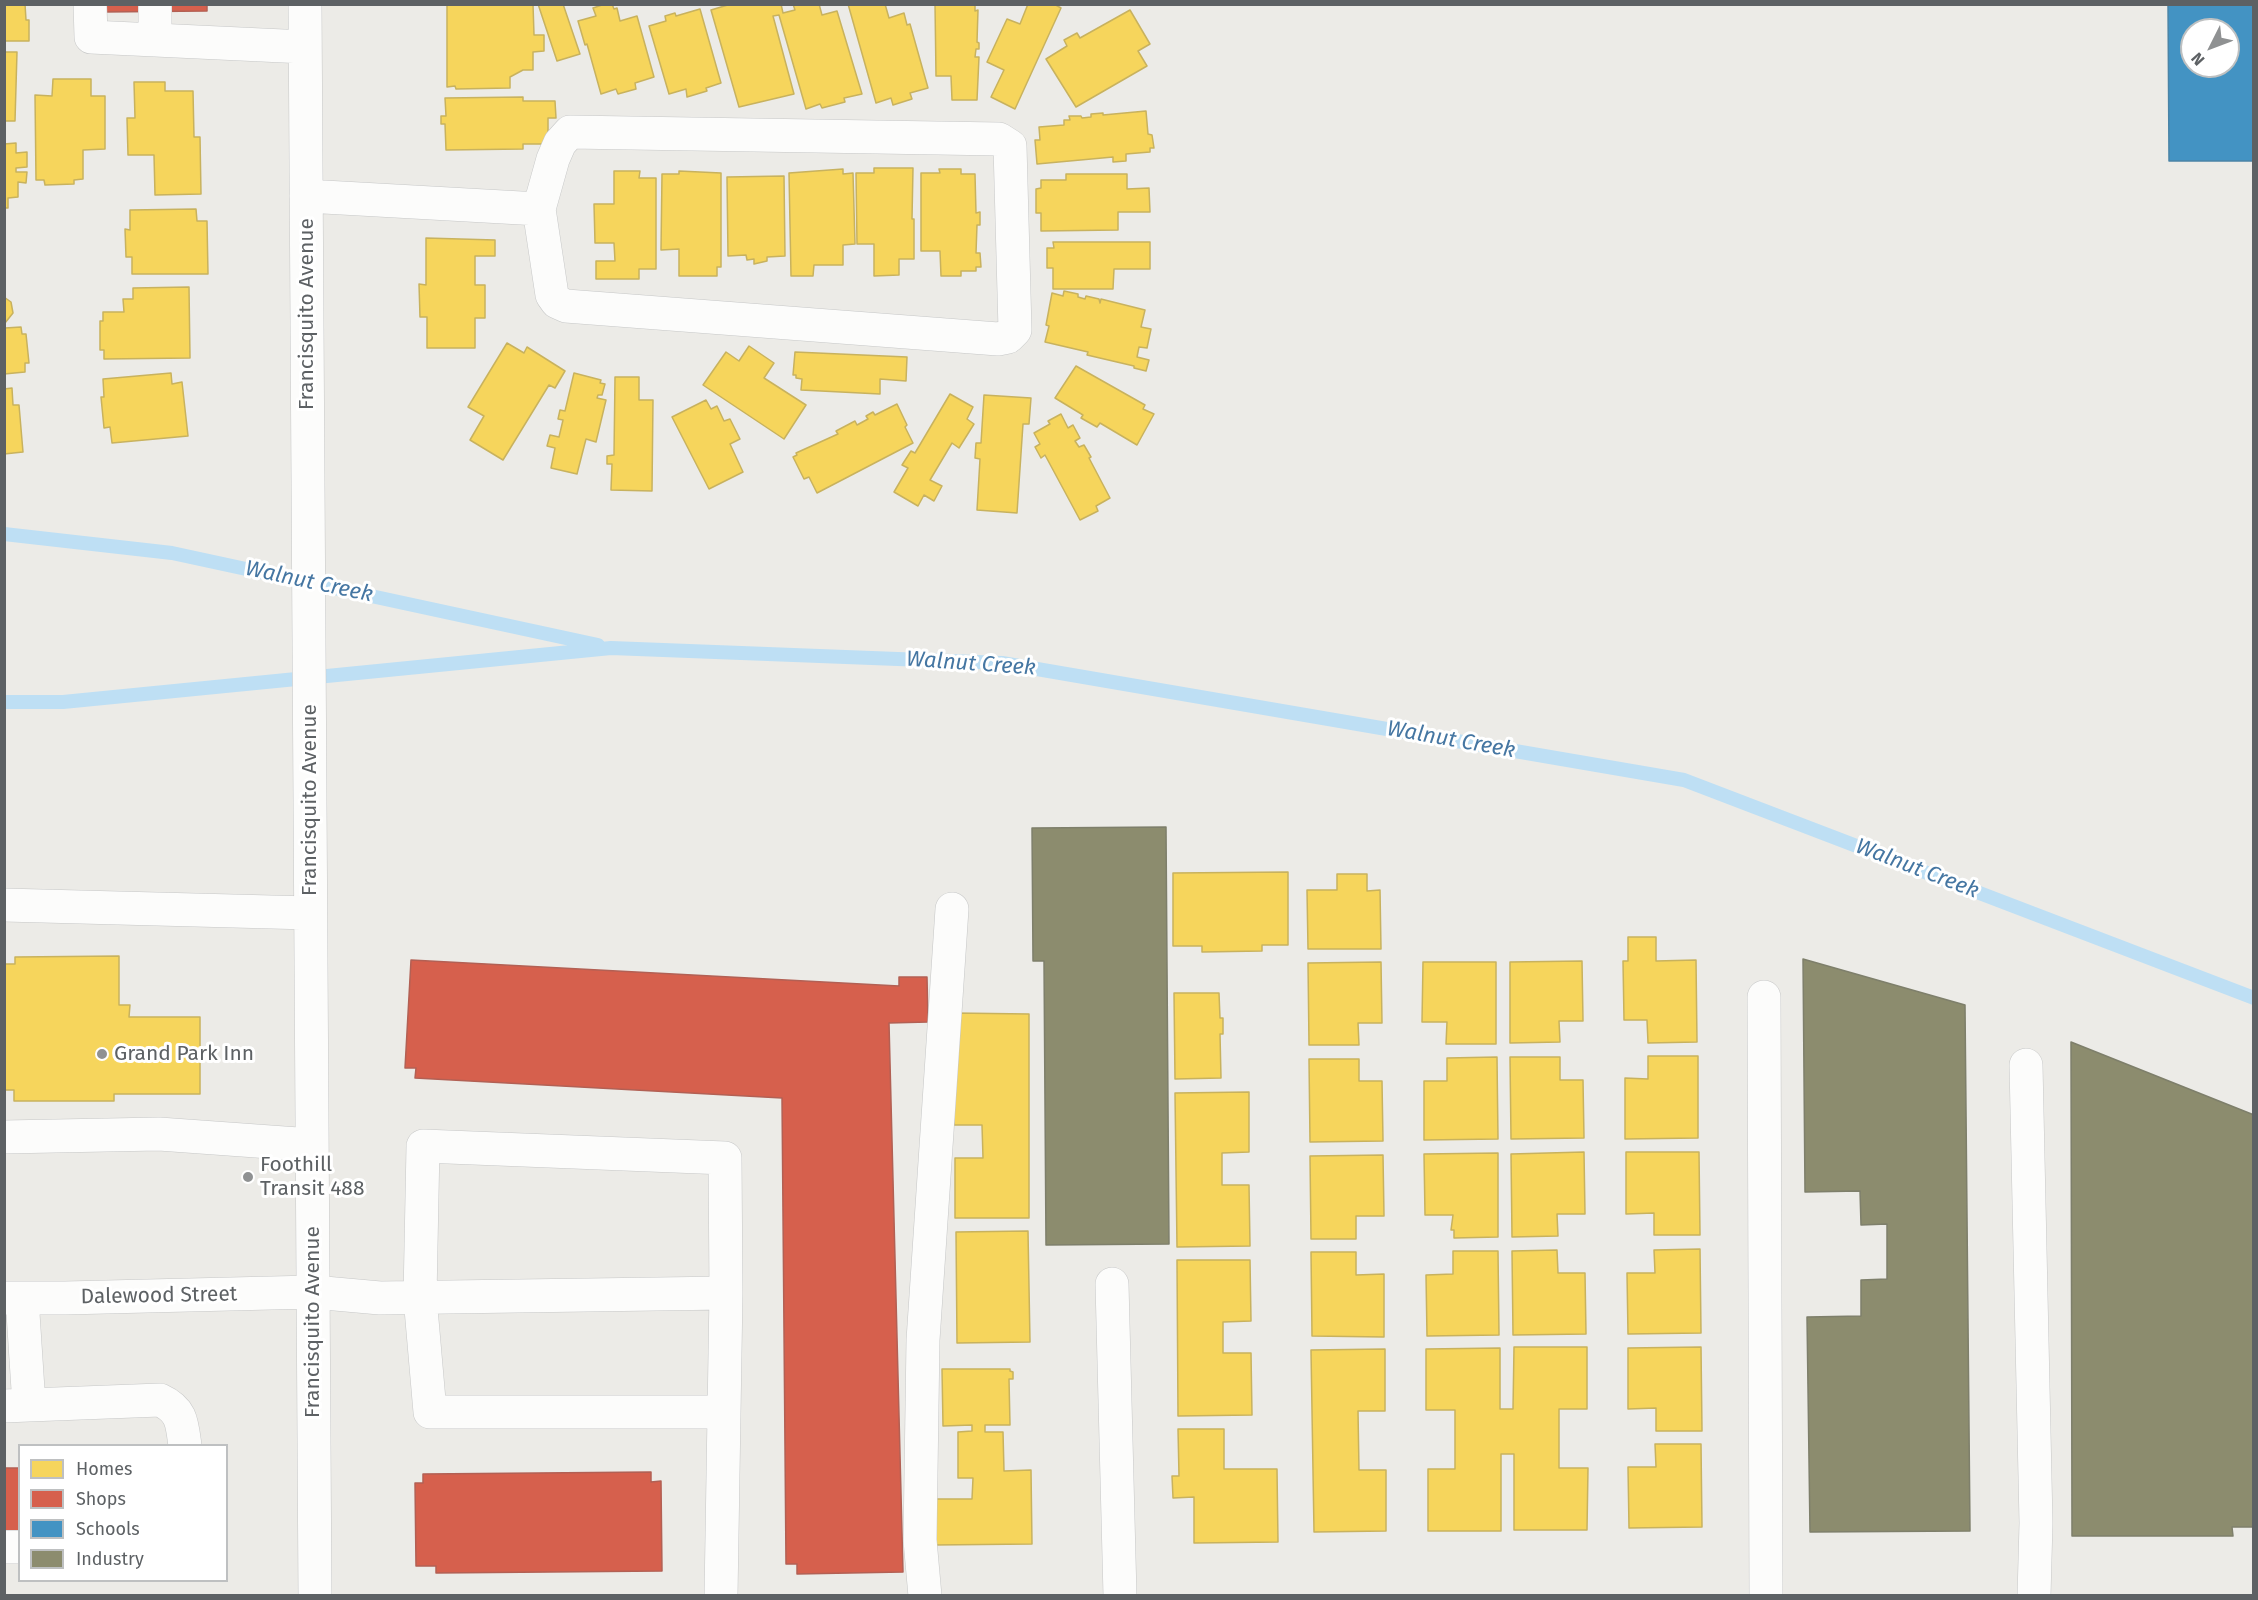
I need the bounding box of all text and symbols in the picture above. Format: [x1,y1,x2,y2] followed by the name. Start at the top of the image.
[2180,18,2240,78] north arrow
[2187,49,2208,69] text: N
[294,218,320,410] street label: Francisquito Avenue
[243,556,375,608] water label: Walnut Creek
[905,646,1037,682] water label: Walnut Creek
[297,704,323,896] street label: Francisquito Avenue
[1385,716,1517,764] water label: Walnut Creek
[1852,833,1982,905] water label: Walnut Creek
[114,1041,254,1067] place label: Grand Park Inn
[95,1047,109,1061] marker: Grand Park Inn
[260,1152,365,1202] place label: Foothill Transit 488
[241,1170,255,1184] marker: Foothill Transit 488
[300,1226,326,1418] street label: Francisquito Avenue
[80,1282,238,1310] street label: Dalewood Street
[18,1444,228,1582] legend
[76,1458,132,1480] text: Homes
[76,1488,126,1510] text: Shops
[76,1518,140,1540] text: Schools
[76,1548,144,1570] text: Industry

